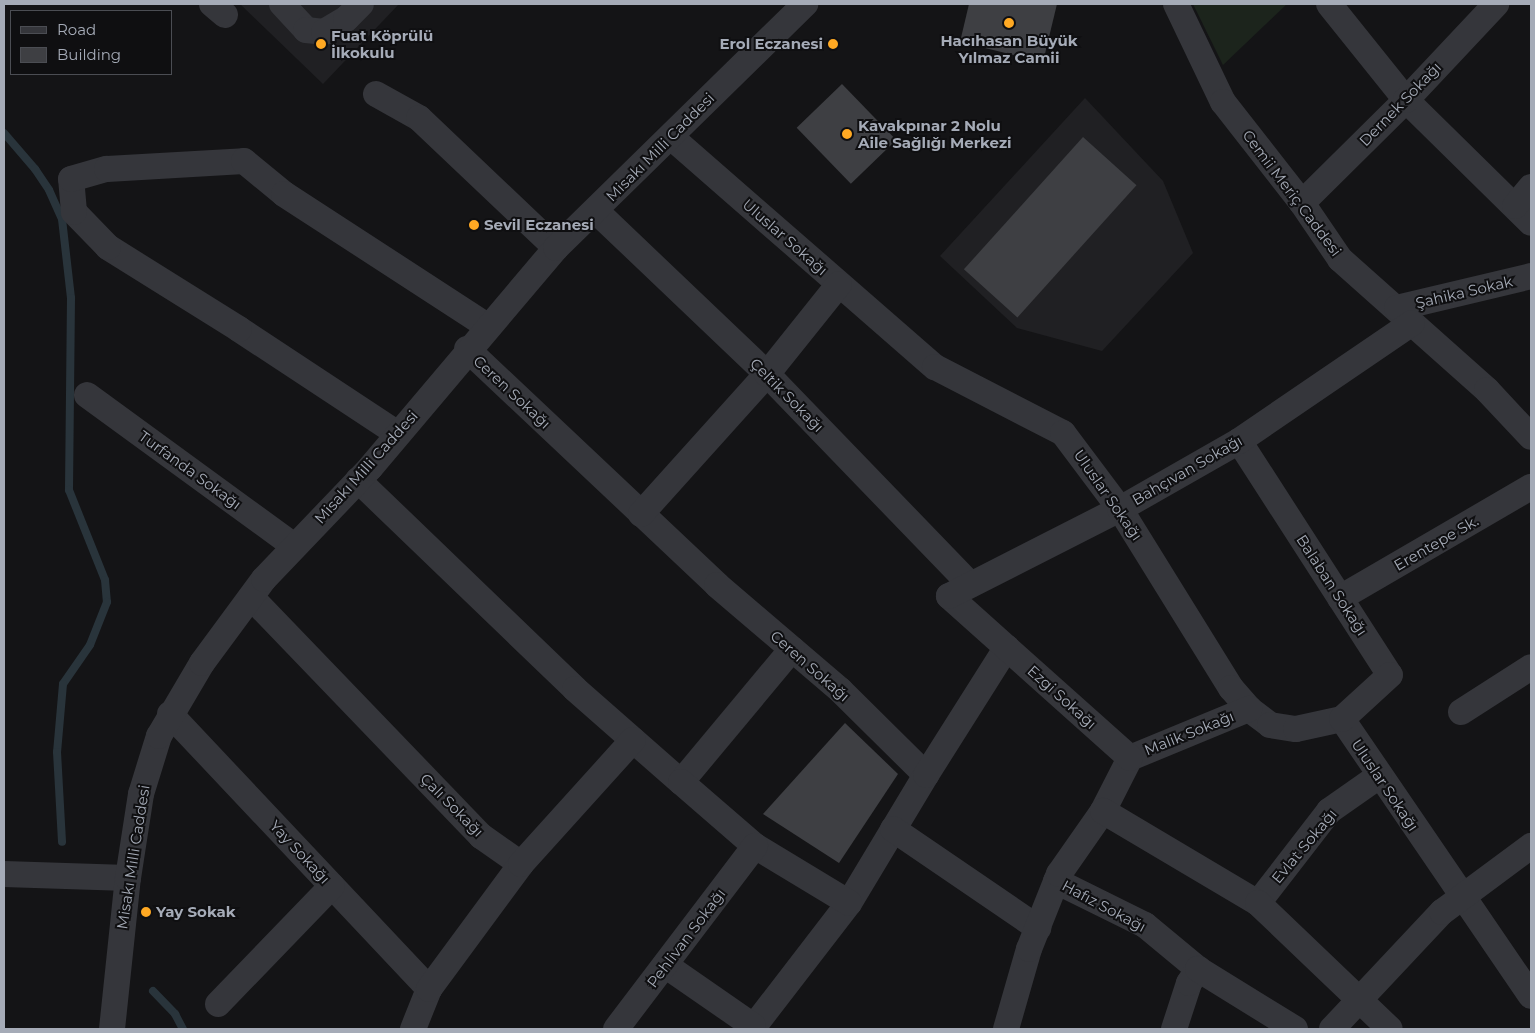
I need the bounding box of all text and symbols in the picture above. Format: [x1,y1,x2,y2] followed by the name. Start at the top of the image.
[10,10,172,75] legend
[1003,17,1015,29] marker: Hacıhasan Büyük Yılmaz Camii
[57,20,96,39] text: Road
[331,26,433,61] place label: Fuat Köprülü İlkokulu
[940,31,1078,66] place label: Hacıhasan Büyük Yılmaz Camii
[719,35,823,53] place label: Erol Eczanesi
[315,38,327,50] marker: Fuat Köprülü İlkokulu
[827,38,839,50] marker: Erol Eczanesi
[57,45,121,64] text: Building
[1355,58,1445,150] street label: Dernek Sokağı
[602,89,718,205] street label: Misakı Milli Caddesi
[858,116,1012,151] place label: Kavakpınar 2 Nolu Aile Sağlığı Merkezi
[1239,126,1345,260] street label: Cemii Meriç Caddesi
[840,127,854,141] marker: Kavakpınar 2 Nolu Aile Sağlığı Merkezi
[739,195,831,279] street label: Uluslar Sokağı
[484,216,594,234] place label: Sevil Eczanesi
[468,219,480,231] marker: Sevil Eczanesi
[1414,272,1514,312] street label: Şahika Sokak
[470,352,554,432] street label: Ceren Sokağı
[746,354,828,436] street label: Çeltik Sokağı
[311,407,421,527] street label: Misakı Milli Caddesi
[135,427,245,513] street label: Turfanda Sokağı
[1129,431,1245,509] street label: Bahçıvan Sokağı
[1070,446,1146,544] street label: Uluslar Sokağı
[1391,512,1481,574] street label: Erentepe Sk.
[1293,531,1371,639] street label: Balaban Sokağı
[767,627,853,705] street label: Ceren Sokağı
[1024,661,1100,733] street label: Ezgi Sokağı
[1142,707,1236,759] street label: Malik Sokağı
[1348,736,1422,834] street label: Uluslar Sokağı
[417,770,487,840] street label: Çalı Sokağı
[113,784,153,930] street label: Misakı Milli Caddesi
[1268,805,1340,887] street label: Evlat Sokağı
[266,817,334,887] street label: Yay Sokağı
[1059,876,1149,936] street label: Hafız Sokağı
[643,885,729,991] street label: Pehlivan Sokağı
[156,903,236,921] place label: Yay Sokak
[140,906,152,918] marker: Yay Sokak

